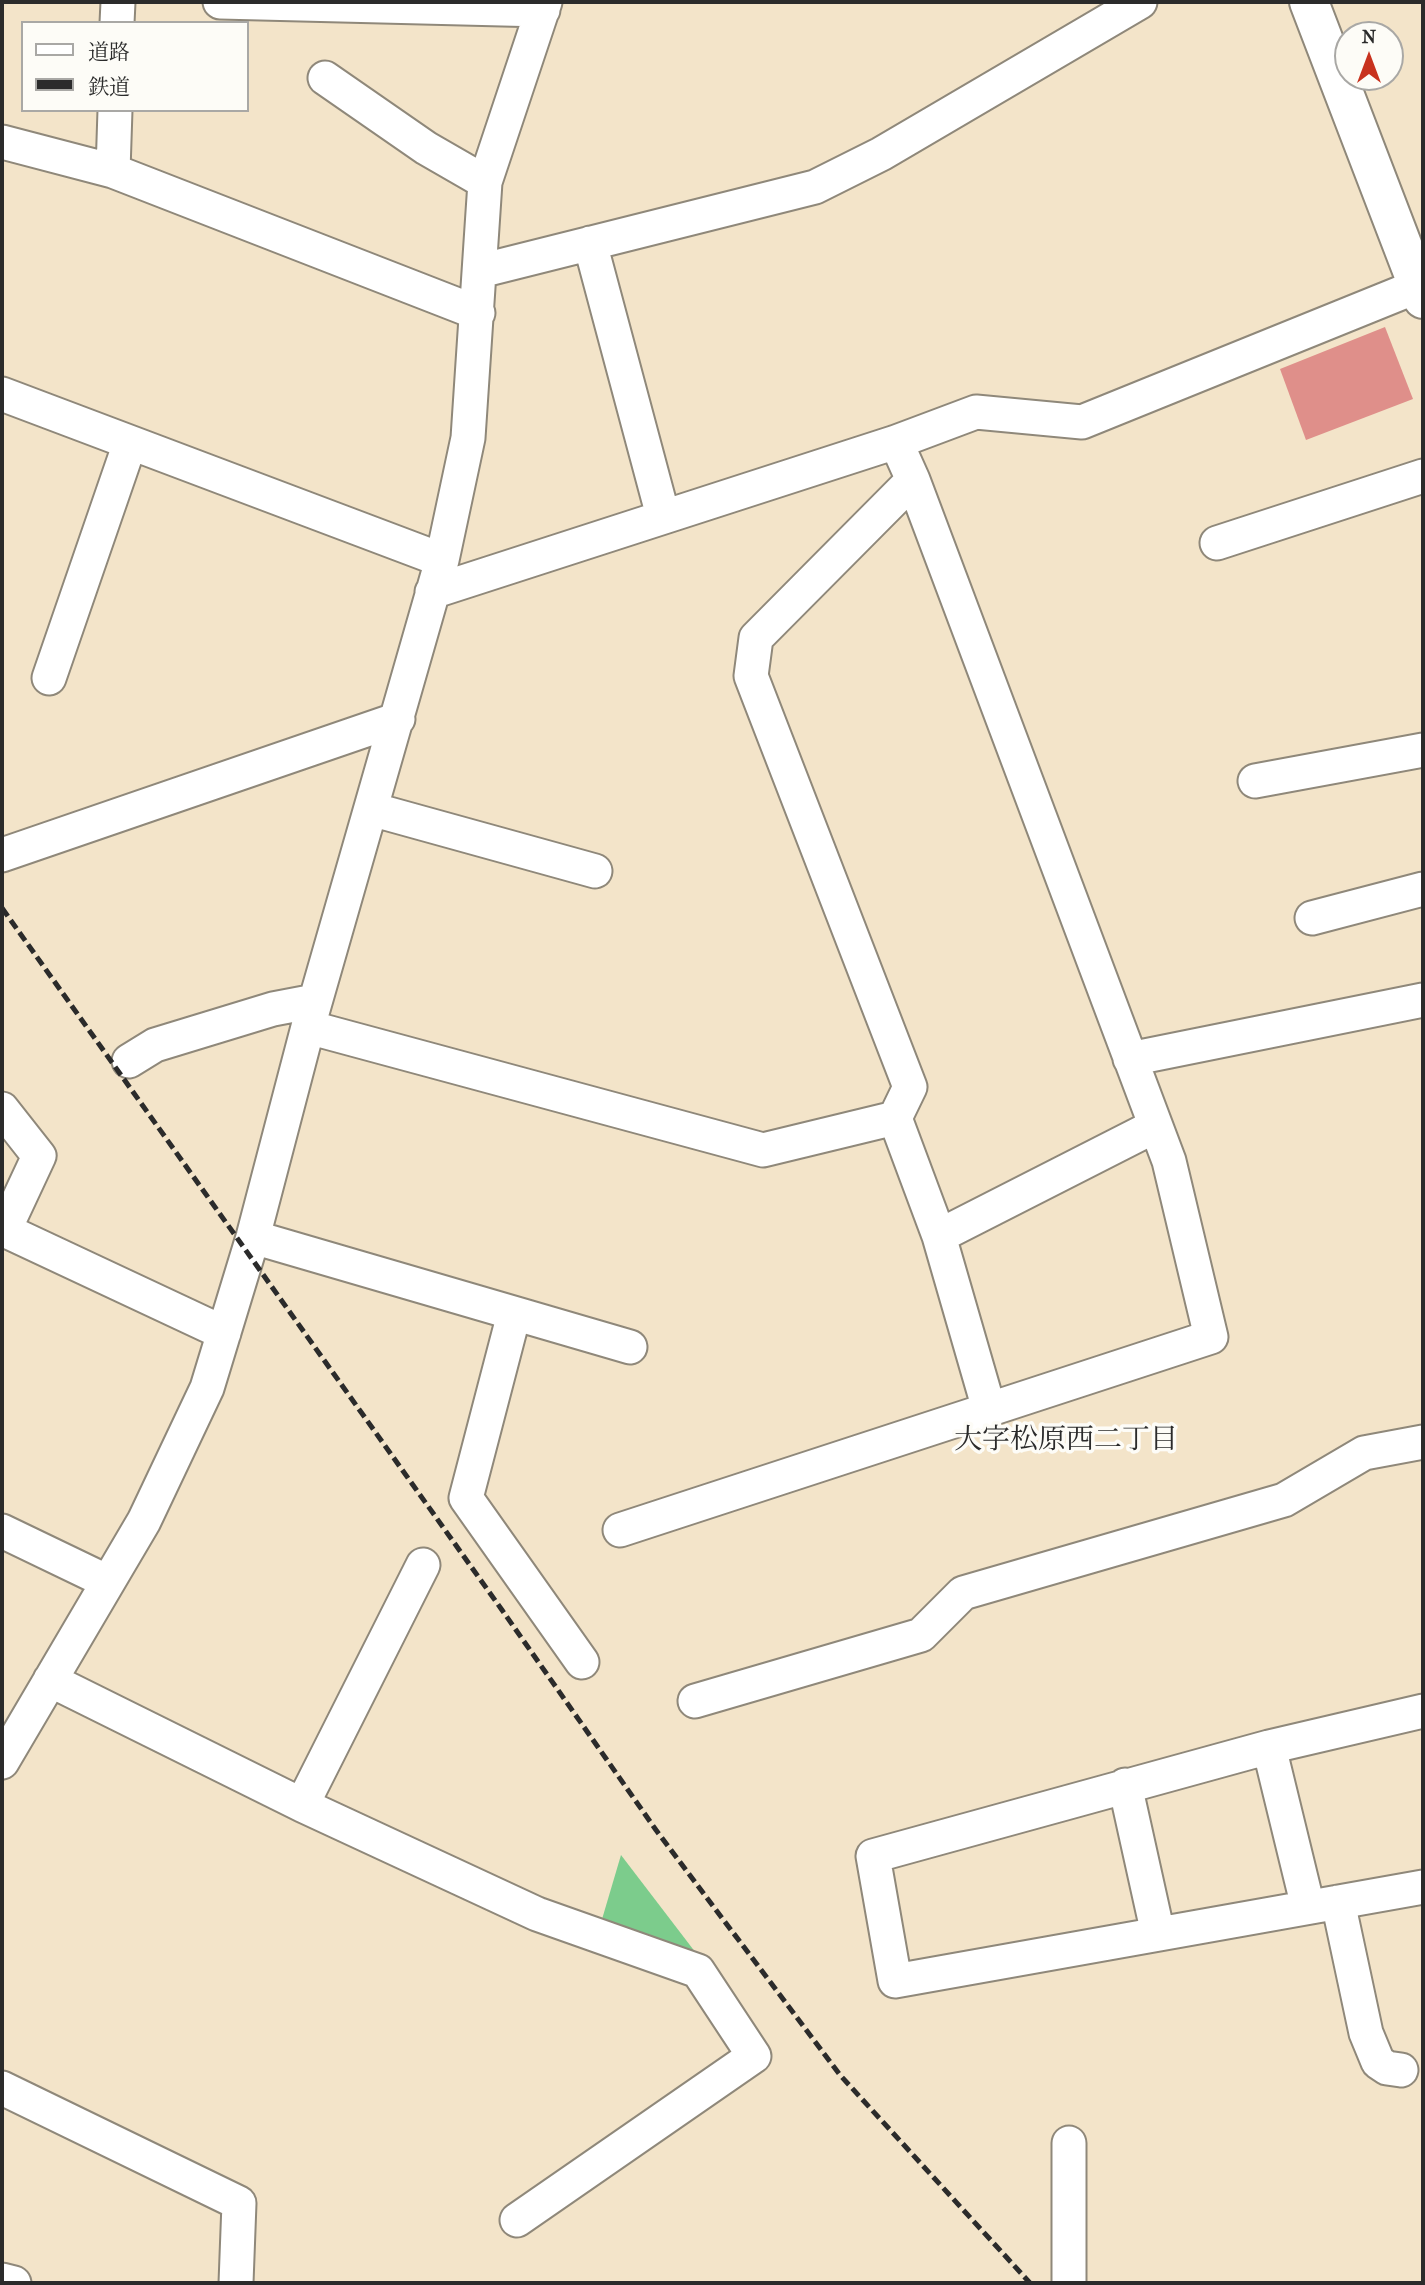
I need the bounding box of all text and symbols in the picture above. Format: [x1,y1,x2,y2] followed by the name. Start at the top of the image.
[21,21,248,112] legend
[1334,21,1404,91] north arrow
[1362,26,1376,48] text: N
[88,40,130,64] text: 道路
[88,75,130,99] text: 鉄道
[954,1424,1178,1458] district label: 大字松原西二丁目

